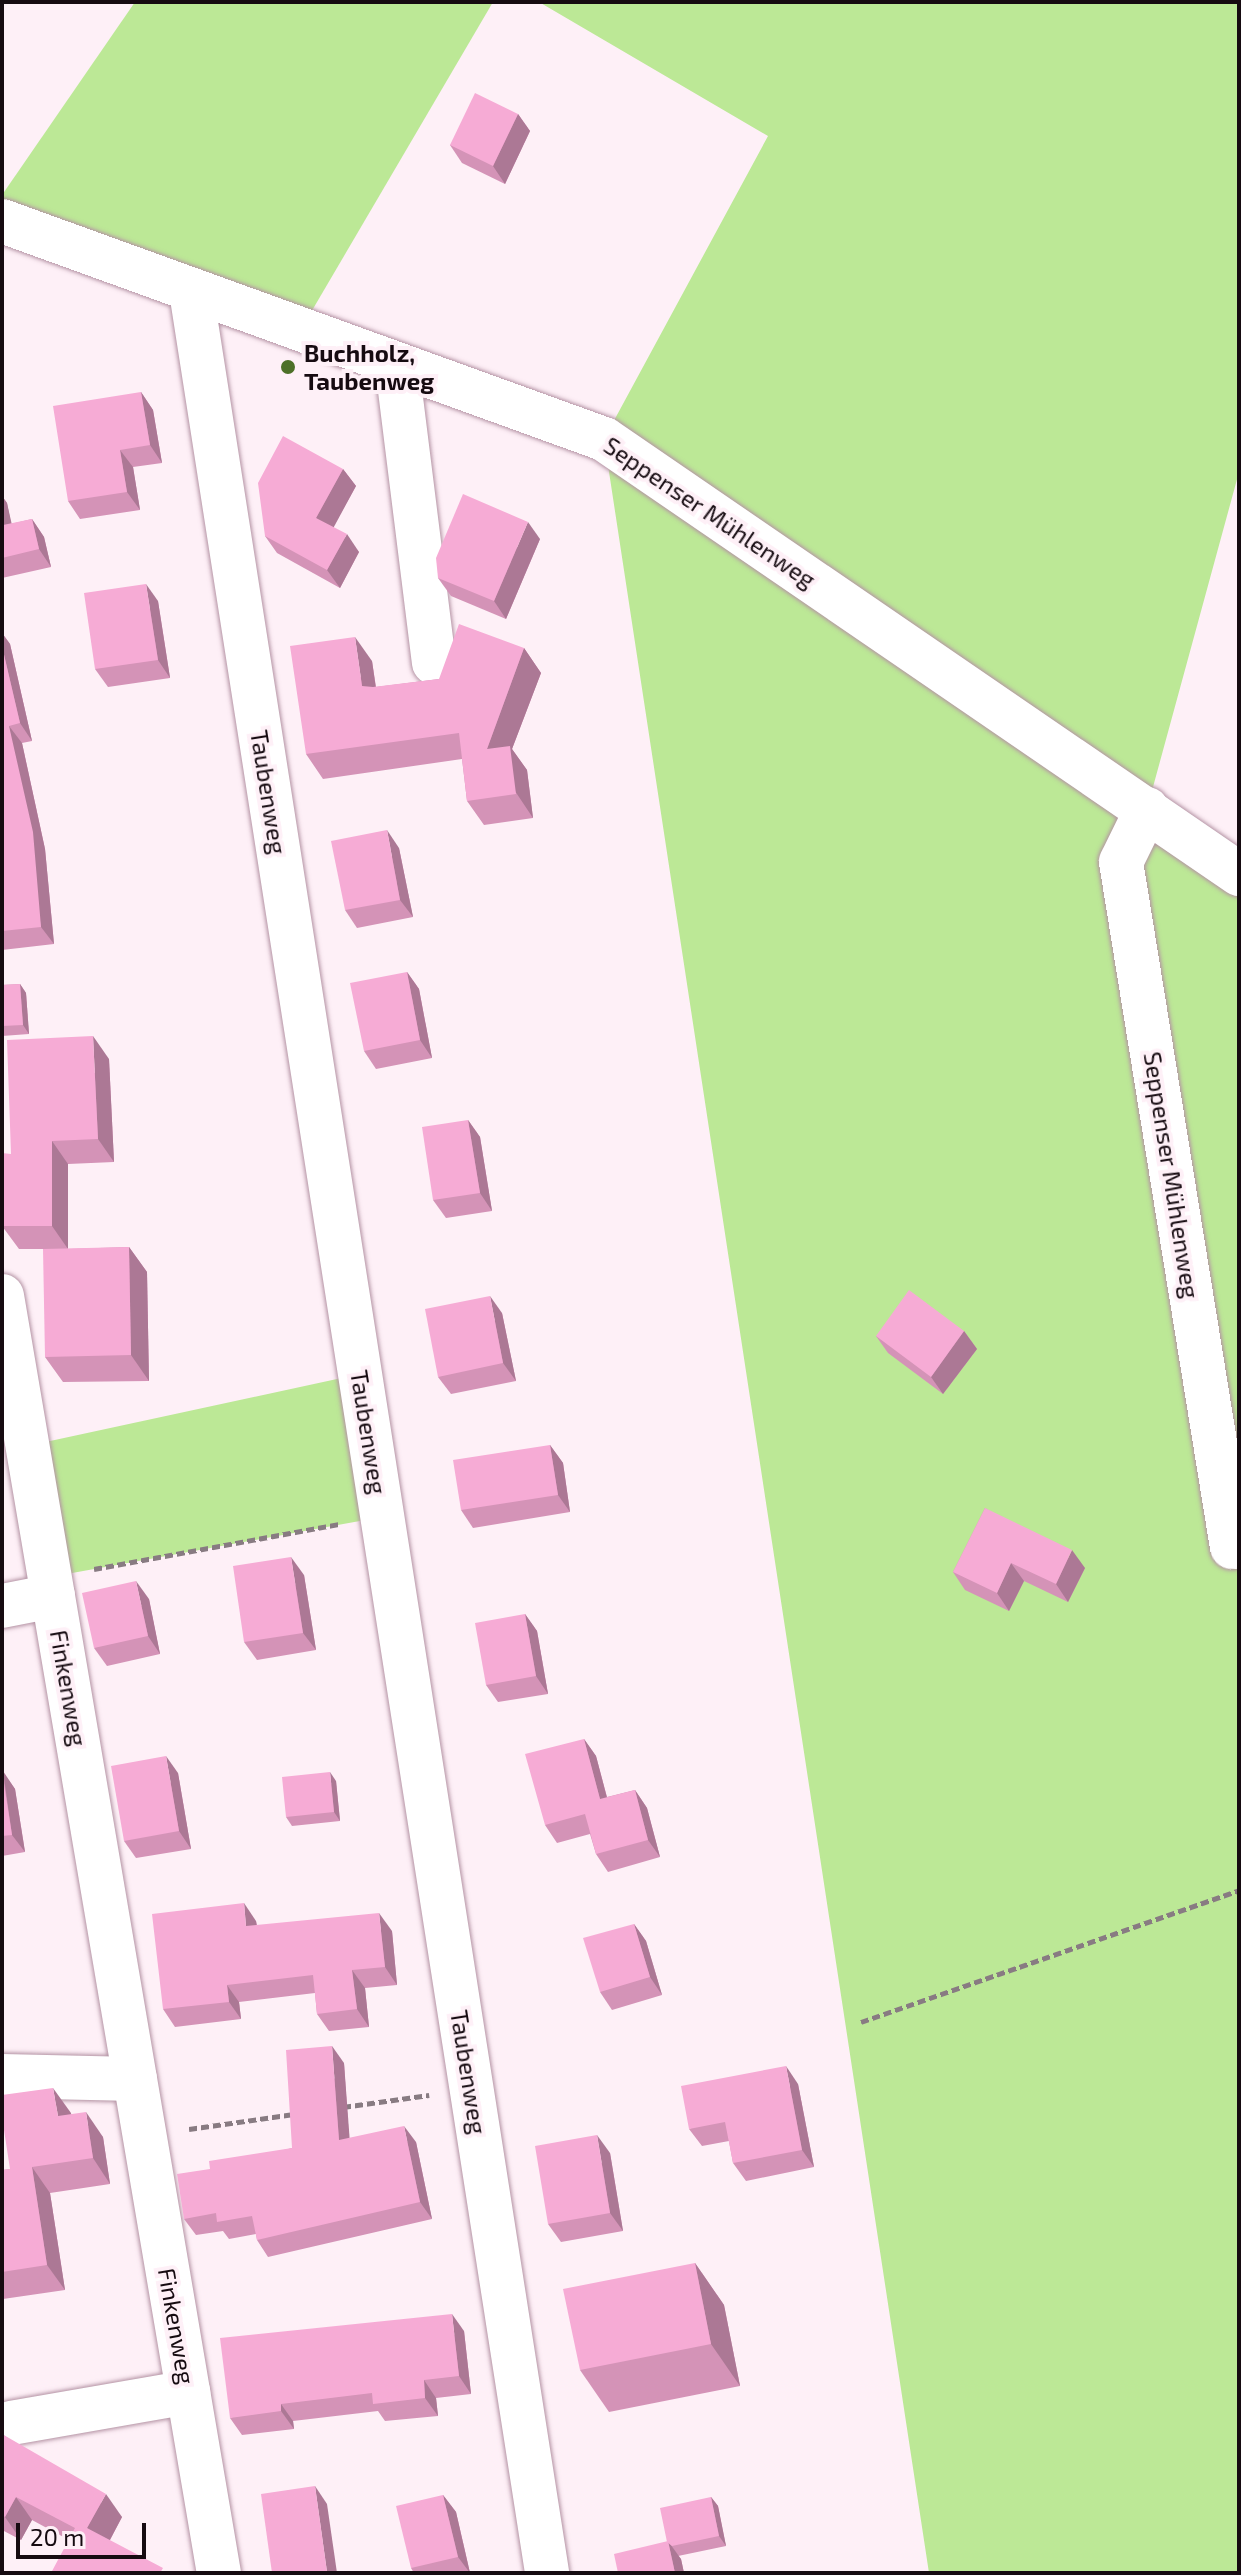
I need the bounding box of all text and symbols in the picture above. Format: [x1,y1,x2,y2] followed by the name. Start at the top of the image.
[304,339,434,395] place label: Buchholz, Taubenweg
[279,358,297,376] marker: Buchholz, Taubenweg
[598,430,822,594] street label: Seppenser Mühlenweg
[245,728,293,856] street label: Taubenweg
[1138,1049,1206,1301] street label: Seppenser Mühlenweg
[345,1368,393,1496] street label: Taubenweg
[45,1628,93,1748] street label: Finkenweg
[445,2008,493,2136] street label: Taubenweg
[153,2266,201,2386] street label: Finkenweg
[20,2507,150,2557] scale bar
[30,2522,84,2551] text: 20 m

